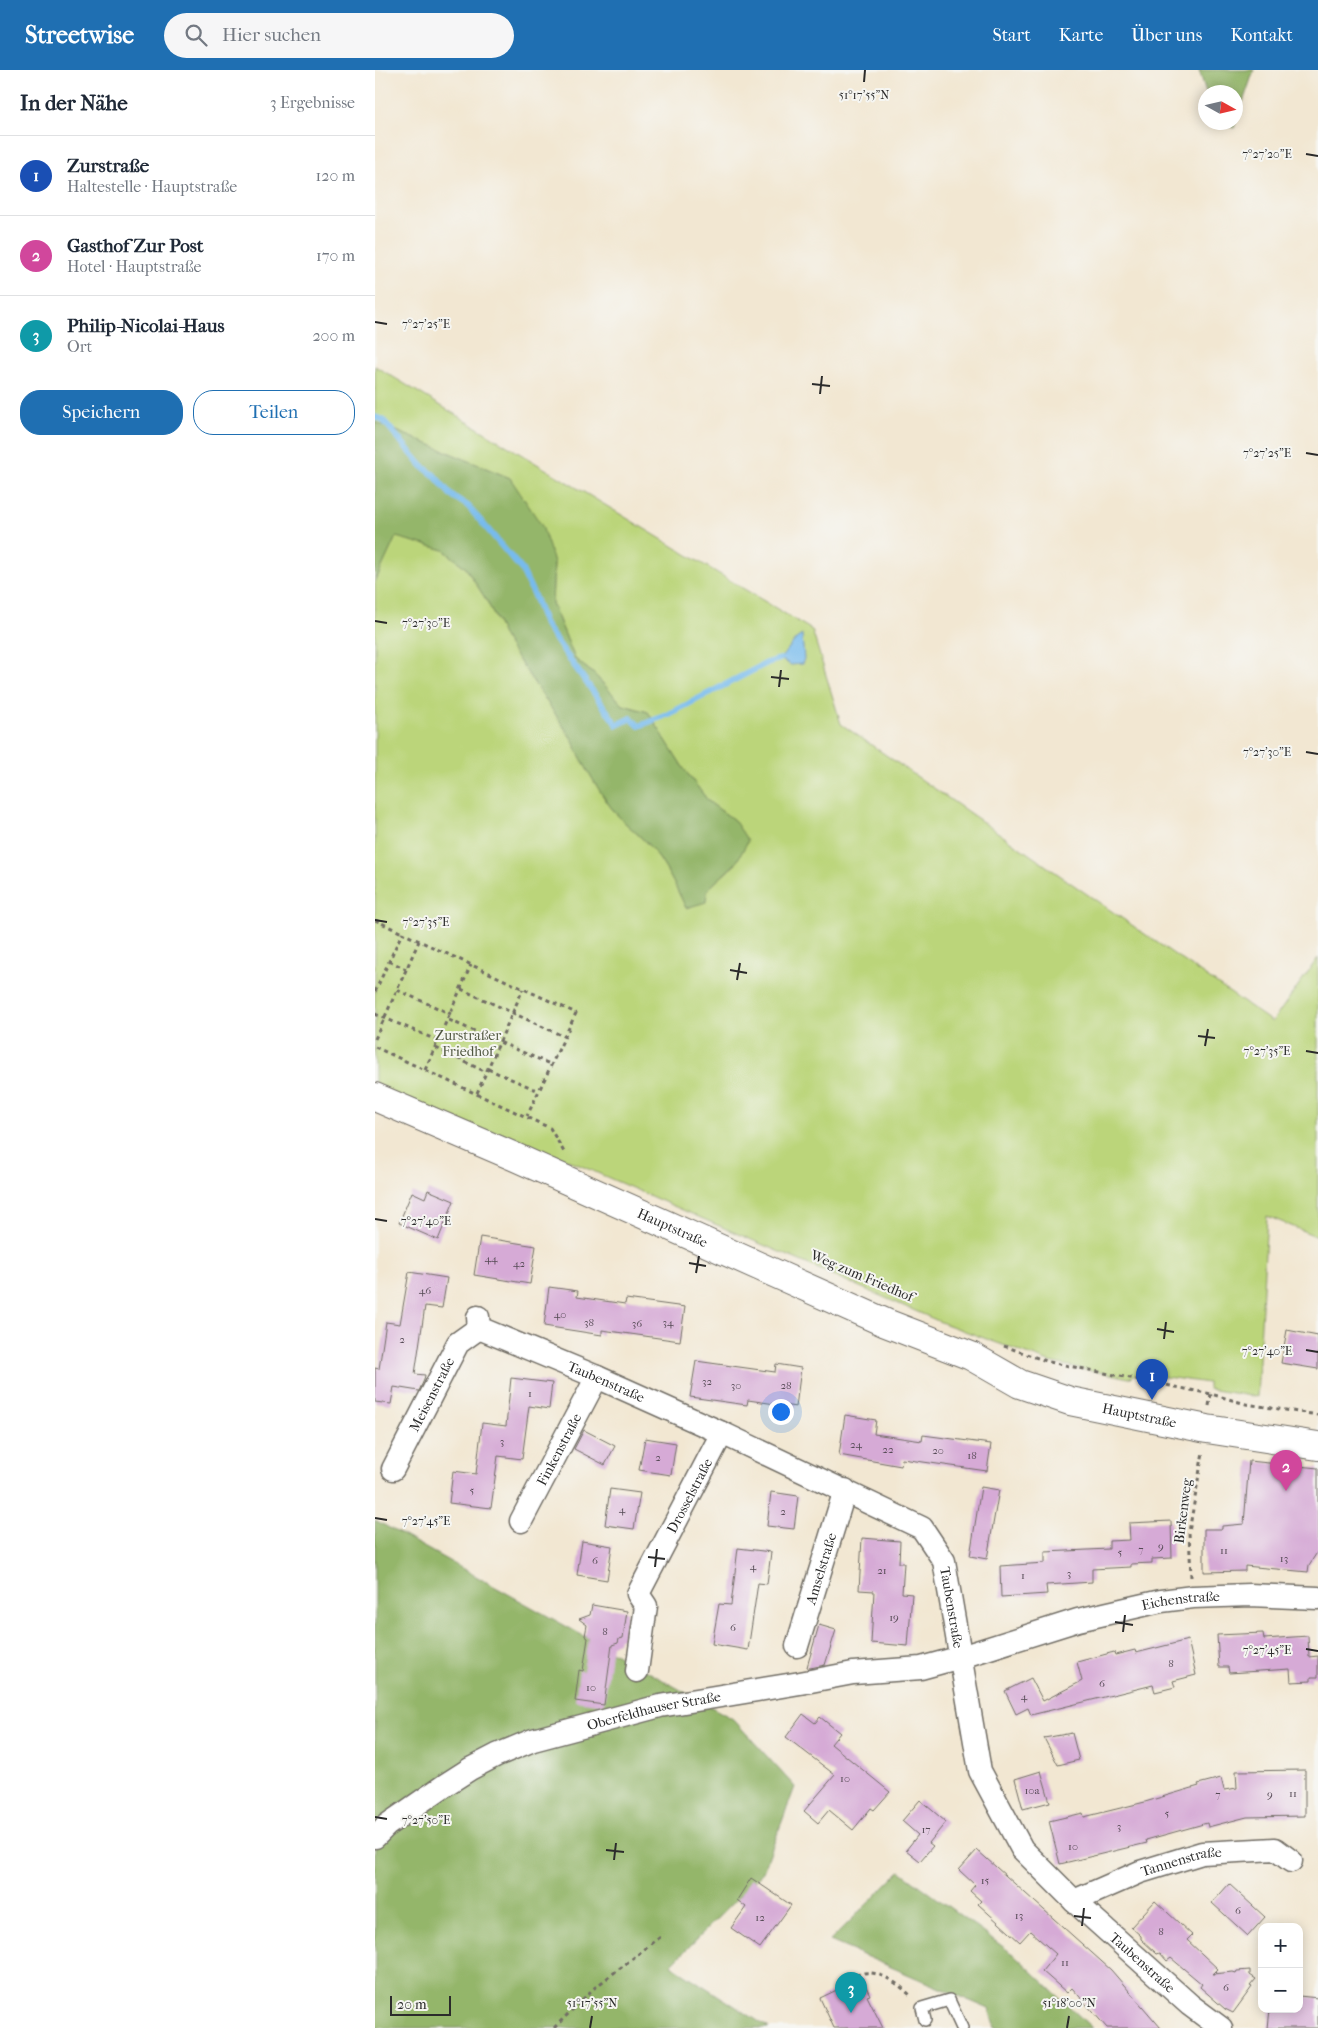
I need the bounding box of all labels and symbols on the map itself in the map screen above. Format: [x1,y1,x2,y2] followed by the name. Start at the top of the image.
[1198,85,1243,130] north arrow
[839,88,889,102] text: 51°17'55"N
[1242,147,1292,161] text: 7°27'20"E
[402,317,450,331] text: 7°27'25"E
[1243,446,1291,460] text: 7°27'25"E
[402,616,450,630] text: 7°27'30"E
[1243,745,1291,759] text: 7°27'30"E
[403,915,449,929] text: 7°27'35"E
[435,1027,501,1060] park label: Zurstraßer Friedhof
[1244,1044,1290,1058] text: 7°27'35"E
[635,1204,711,1251] street label: Hauptstraße
[401,1214,451,1228] text: 7°27'40"E
[807,1246,919,1307] street label: Weg zum Friedhof
[484,1252,498,1265] house number: 44
[513,1257,525,1270] house number: 42
[419,1284,431,1297] house number: 46
[554,1308,566,1321] house number: 40
[584,1316,594,1329] house number: 38
[662,1316,674,1329] house number: 34
[632,1317,642,1330] house number: 36
[399,1333,405,1346] house number: 2
[1242,1344,1292,1358] text: 7°27'40"E
[405,1354,458,1434] street label: Meisenstraße
[565,1357,647,1406] street label: Taubenstraße
[1136,1359,1168,1400] pin: 1
[702,1375,712,1388] house number: 32
[731,1379,741,1392] house number: 30
[780,1379,792,1392] house number: 28
[528,1387,532,1400] house number: 1
[768,1399,794,1425] your location
[1101,1399,1178,1431] street label: Hauptstraße
[533,1410,585,1488] street label: Finkenstraße
[500,1435,504,1448] house number: 3
[850,1438,863,1451] house number: 24
[882,1443,894,1456] house number: 22
[932,1444,944,1457] house number: 20
[967,1449,977,1462] house number: 18
[1270,1450,1302,1491] pin: 2
[655,1451,661,1464] house number: 2
[663,1455,716,1536] street label: Drosselstraße
[1171,1477,1195,1544] street label: Birkenweg
[470,1484,475,1497] house number: 5
[619,1503,626,1516] house number: 4
[780,1505,786,1518] house number: 2
[402,1514,450,1528] text: 7°27'45"E
[802,1531,840,1607] street label: Amselstraße
[1158,1540,1164,1553] house number: 9
[1138,1543,1144,1556] house number: 7
[1220,1544,1228,1557] house number: 11
[1118,1546,1123,1559] house number: 5
[1280,1552,1288,1565] house number: 13
[592,1554,598,1567] house number: 6
[750,1560,757,1573] house number: 4
[877,1564,887,1577] house number: 21
[937,1565,967,1649] street label: Taubenstraße
[1067,1567,1071,1580] house number: 3
[1021,1569,1025,1582] house number: 1
[1140,1588,1220,1614] street label: Eichenstraße
[889,1611,899,1624] house number: 19
[730,1621,736,1634] house number: 6
[602,1625,608,1638] house number: 8
[1243,1643,1291,1657] text: 7°27'45"E
[1168,1657,1174,1670] house number: 8
[1099,1677,1105,1690] house number: 6
[586,1681,596,1694] house number: 10
[585,1688,722,1734] street label: Oberfeldhauser Straße
[1021,1690,1028,1703] house number: 4
[840,1772,850,1785] house number: 10
[1024,1784,1040,1797] house number: 10a
[1289,1787,1297,1800] house number: 11
[1215,1788,1221,1801] house number: 7
[1267,1788,1273,1801] house number: 9
[1165,1807,1170,1820] house number: 5
[402,1813,450,1827] text: 7°27'50"E
[1117,1820,1121,1833] house number: 3
[921,1823,931,1836] house number: 17
[1068,1840,1078,1853] house number: 10
[1139,1843,1222,1880] street label: Tannenstraße
[981,1874,990,1887] house number: 15
[1235,1904,1241,1917] house number: 6
[1015,1909,1023,1922] house number: 13
[755,1911,765,1924] house number: 12
[1158,1925,1164,1938] house number: 8
[1106,1929,1179,1996] street label: Taubenstraße
[1061,1956,1069,1969] house number: 11
[835,1972,867,2013] pin: 3
[1223,1981,1229,1994] house number: 6
[390,1993,451,2016] scale bar
[567,1996,617,2010] text: 51°17'55"N
[1042,1996,1096,2010] text: 51°18'00"N

